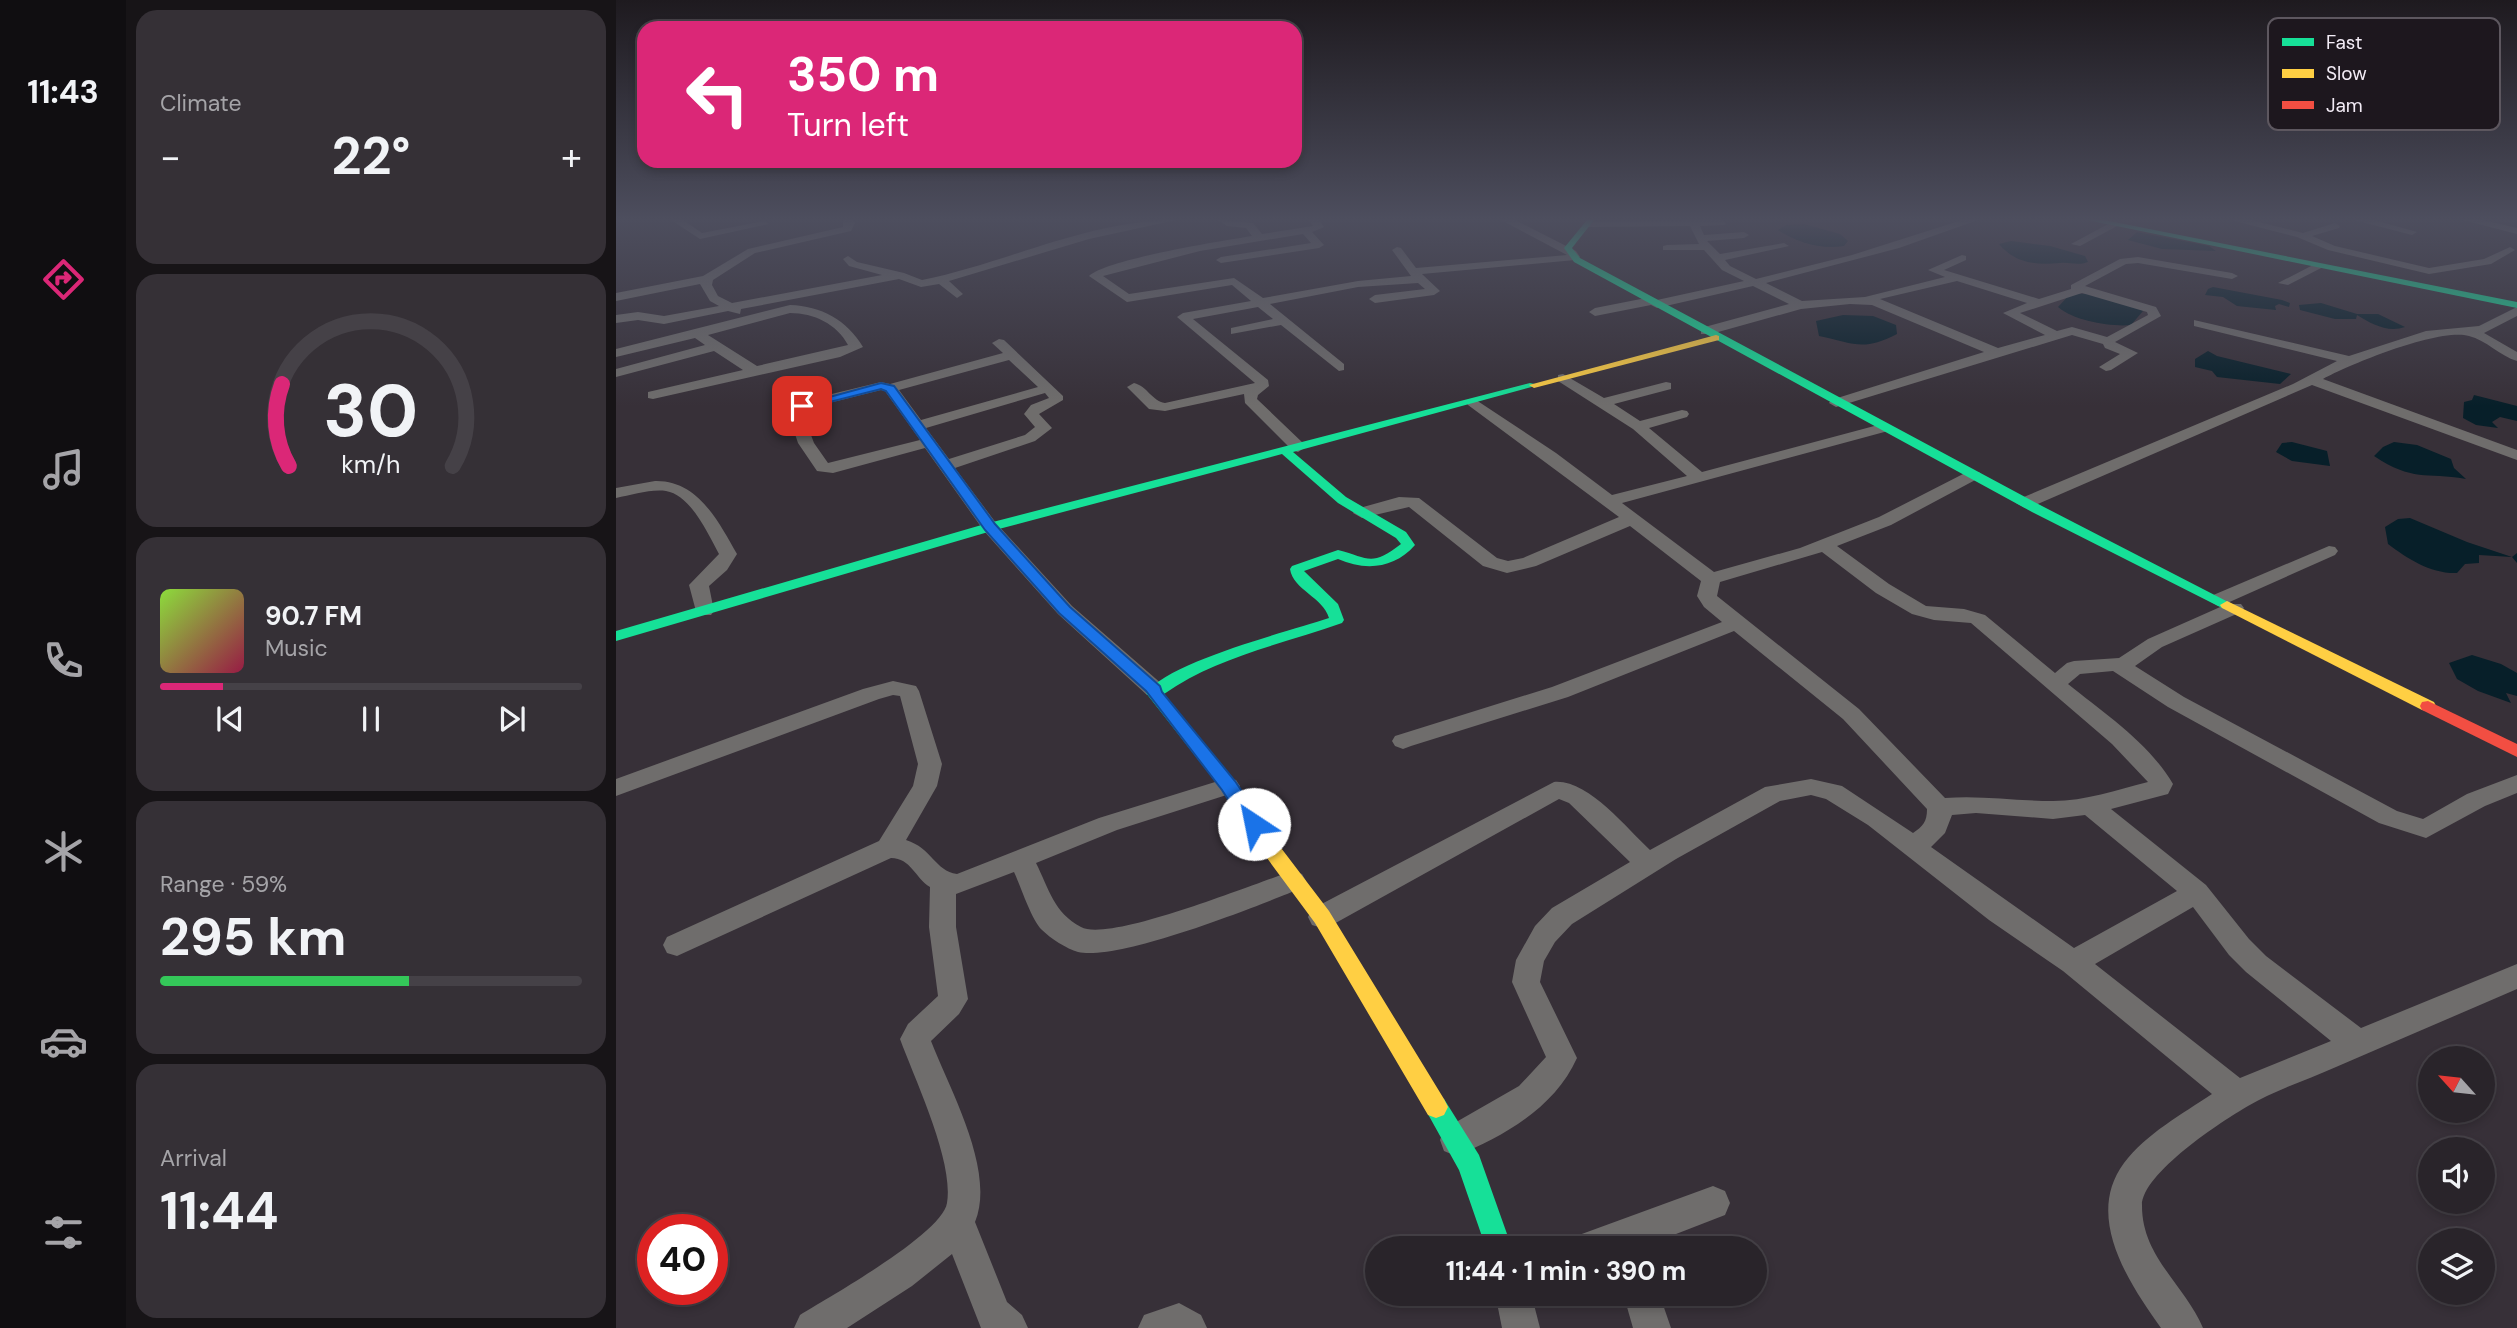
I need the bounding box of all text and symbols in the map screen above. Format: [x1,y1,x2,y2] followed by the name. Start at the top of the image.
[2268,18,2500,130] legend
[2326,30,2362,55] text: Fast
[787,42,939,106] text: 350 m
[672,49,763,140] icon: left
[2326,61,2367,86] text: Slow
[27,71,99,113] text: 11:43
[160,88,242,118] text: Climate
[2326,93,2363,118] text: Jam
[787,104,909,146] text: Turn left
[332,122,410,190] text: 22°
[160,132,181,182] text: −
[561,132,582,182] text: +
[39,255,88,304] icon: directions
[323,365,419,460] text: 30
[772,376,832,436] pin
[783,387,821,425] icon: arrive
[39,445,88,494] icon: music
[341,448,401,481] text: km/h
[265,599,362,633] text: 90.7 FM
[265,633,328,663] text: Music
[39,636,88,685] icon: phone
[211,700,249,738] icon: previous
[352,700,390,738] icon: pause
[493,700,531,738] icon: next
[1217,787,1291,861] position arrow
[39,827,88,876] icon: climate
[160,869,287,899] text: Range · 59%
[160,903,346,971] text: 295 km
[39,1017,88,1066] icon: car
[2418,1046,2496,1124] north arrow
[2418,1046,2495,1305] map controls
[2418,1137,2495,1214] button: sound
[160,1143,227,1173] text: Arrival
[160,1177,279,1245] text: 11:44
[39,1208,88,1257] icon: filters
[637,1214,728,1305] speed limit sign: 40
[2418,1228,2495,1305] button: layers
[1446,1254,1686,1288] text: 11:44 · 1 min · 390 m

